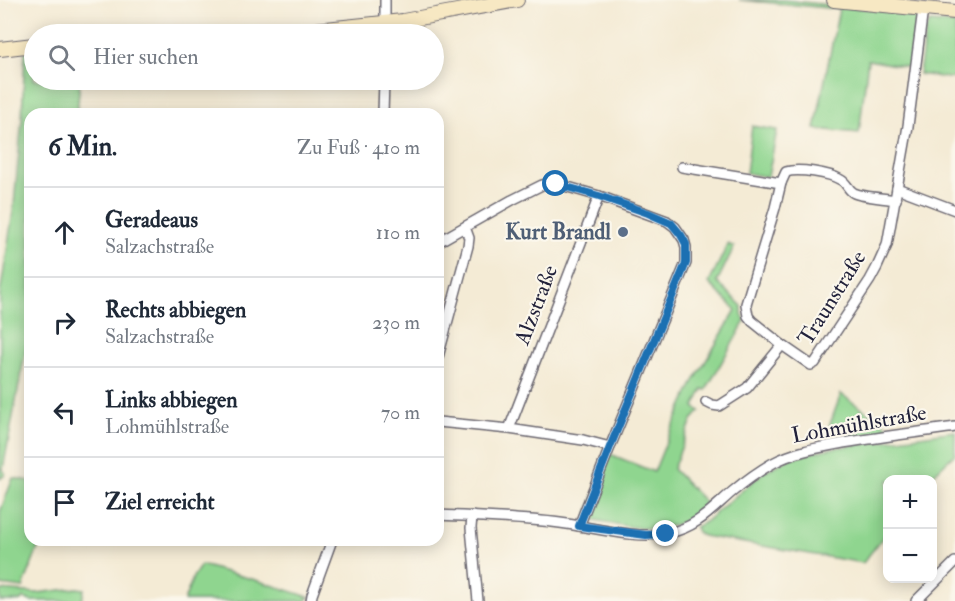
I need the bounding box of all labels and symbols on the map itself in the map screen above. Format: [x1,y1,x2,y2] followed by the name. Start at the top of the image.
[542,170,568,196] route start
[505,218,611,246] place label: Kurt Brandl
[616,225,630,239] marker: Kurt Brandl
[792,245,872,351] street label: Traunstraße
[508,261,564,350] street label: Alzstraße
[789,398,929,450] street label: Lohmühlstraße
[652,520,678,546] route end

